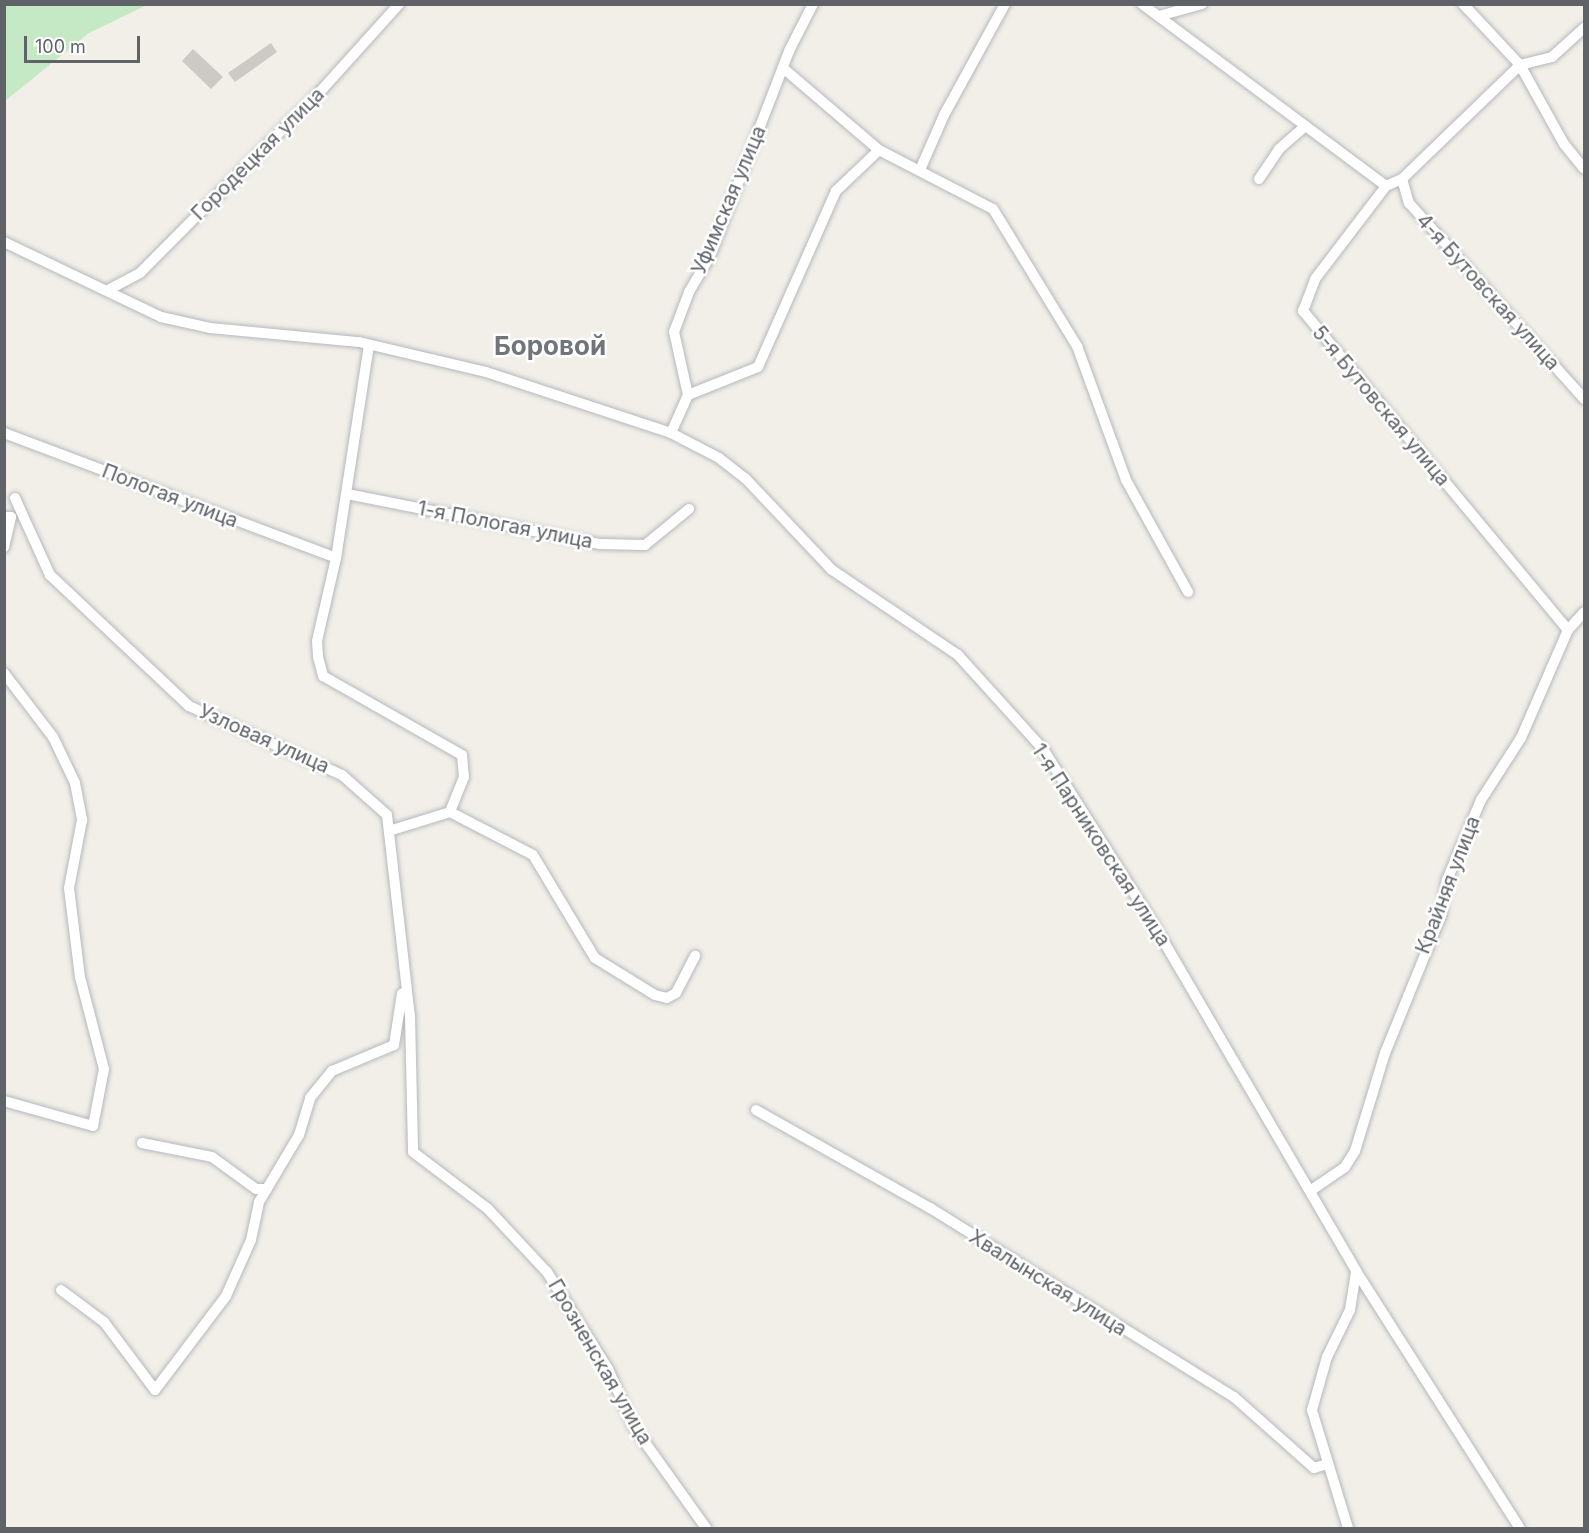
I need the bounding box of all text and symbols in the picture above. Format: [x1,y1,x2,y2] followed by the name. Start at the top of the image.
[27,24,142,62] scale bar
[35,36,86,57] text: 100 m
[187,83,329,225] street label: Городецкая улица
[687,122,771,278] street label: Уфимская улица
[1411,209,1565,375] street label: 4-я Бутовская улица
[1307,321,1455,491] street label: 5-я Бутовская улица
[494,330,606,362] district label: Боровой
[99,459,241,533] street label: Пологая улица
[415,496,595,554] street label: 1-я Пологая улица
[195,699,333,779] street label: Узловая улица
[1026,739,1176,951] street label: 1-я Парниковская улица
[1411,813,1485,957] street label: Крайняя улица
[965,1225,1131,1341] street label: Хвалынская улица
[543,1275,657,1449] street label: Грозненская улица

